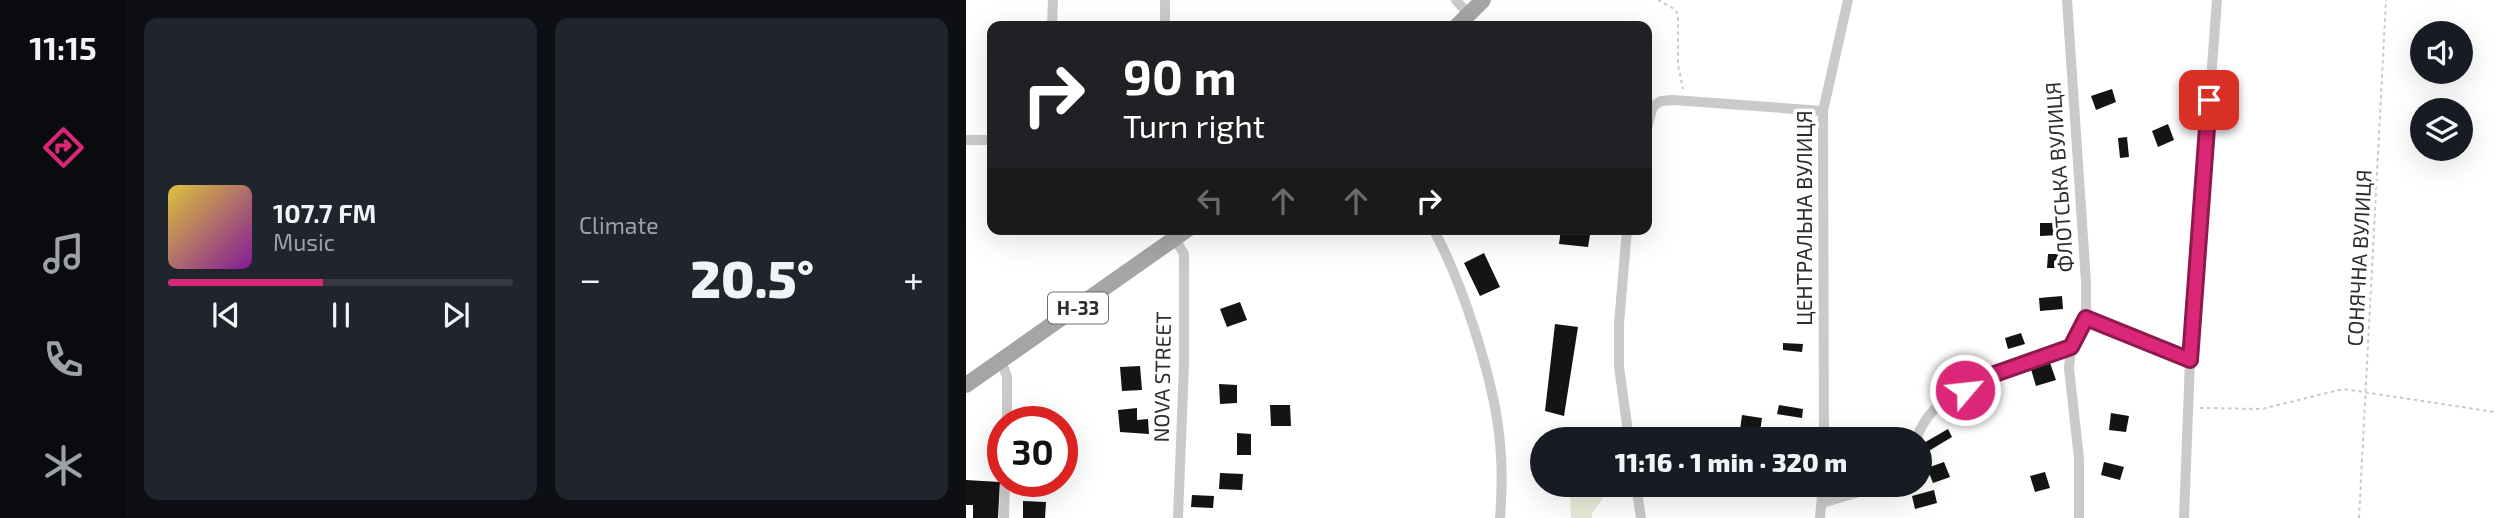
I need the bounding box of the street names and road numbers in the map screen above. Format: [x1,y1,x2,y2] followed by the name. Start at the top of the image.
[2039,81,2078,273] street label: ФЛОТСЬКА ВУЛИЦЯ
[1791,110,1816,326] street label: ЦЕНТРАЛЬНА ВУЛИЦЯ
[2341,169,2376,347] street label: СОНЯЧНА ВУЛИЦЯ
[1048,292,1108,324] road number: Н-33
[1148,311,1175,443] street label: NOVA STREET

